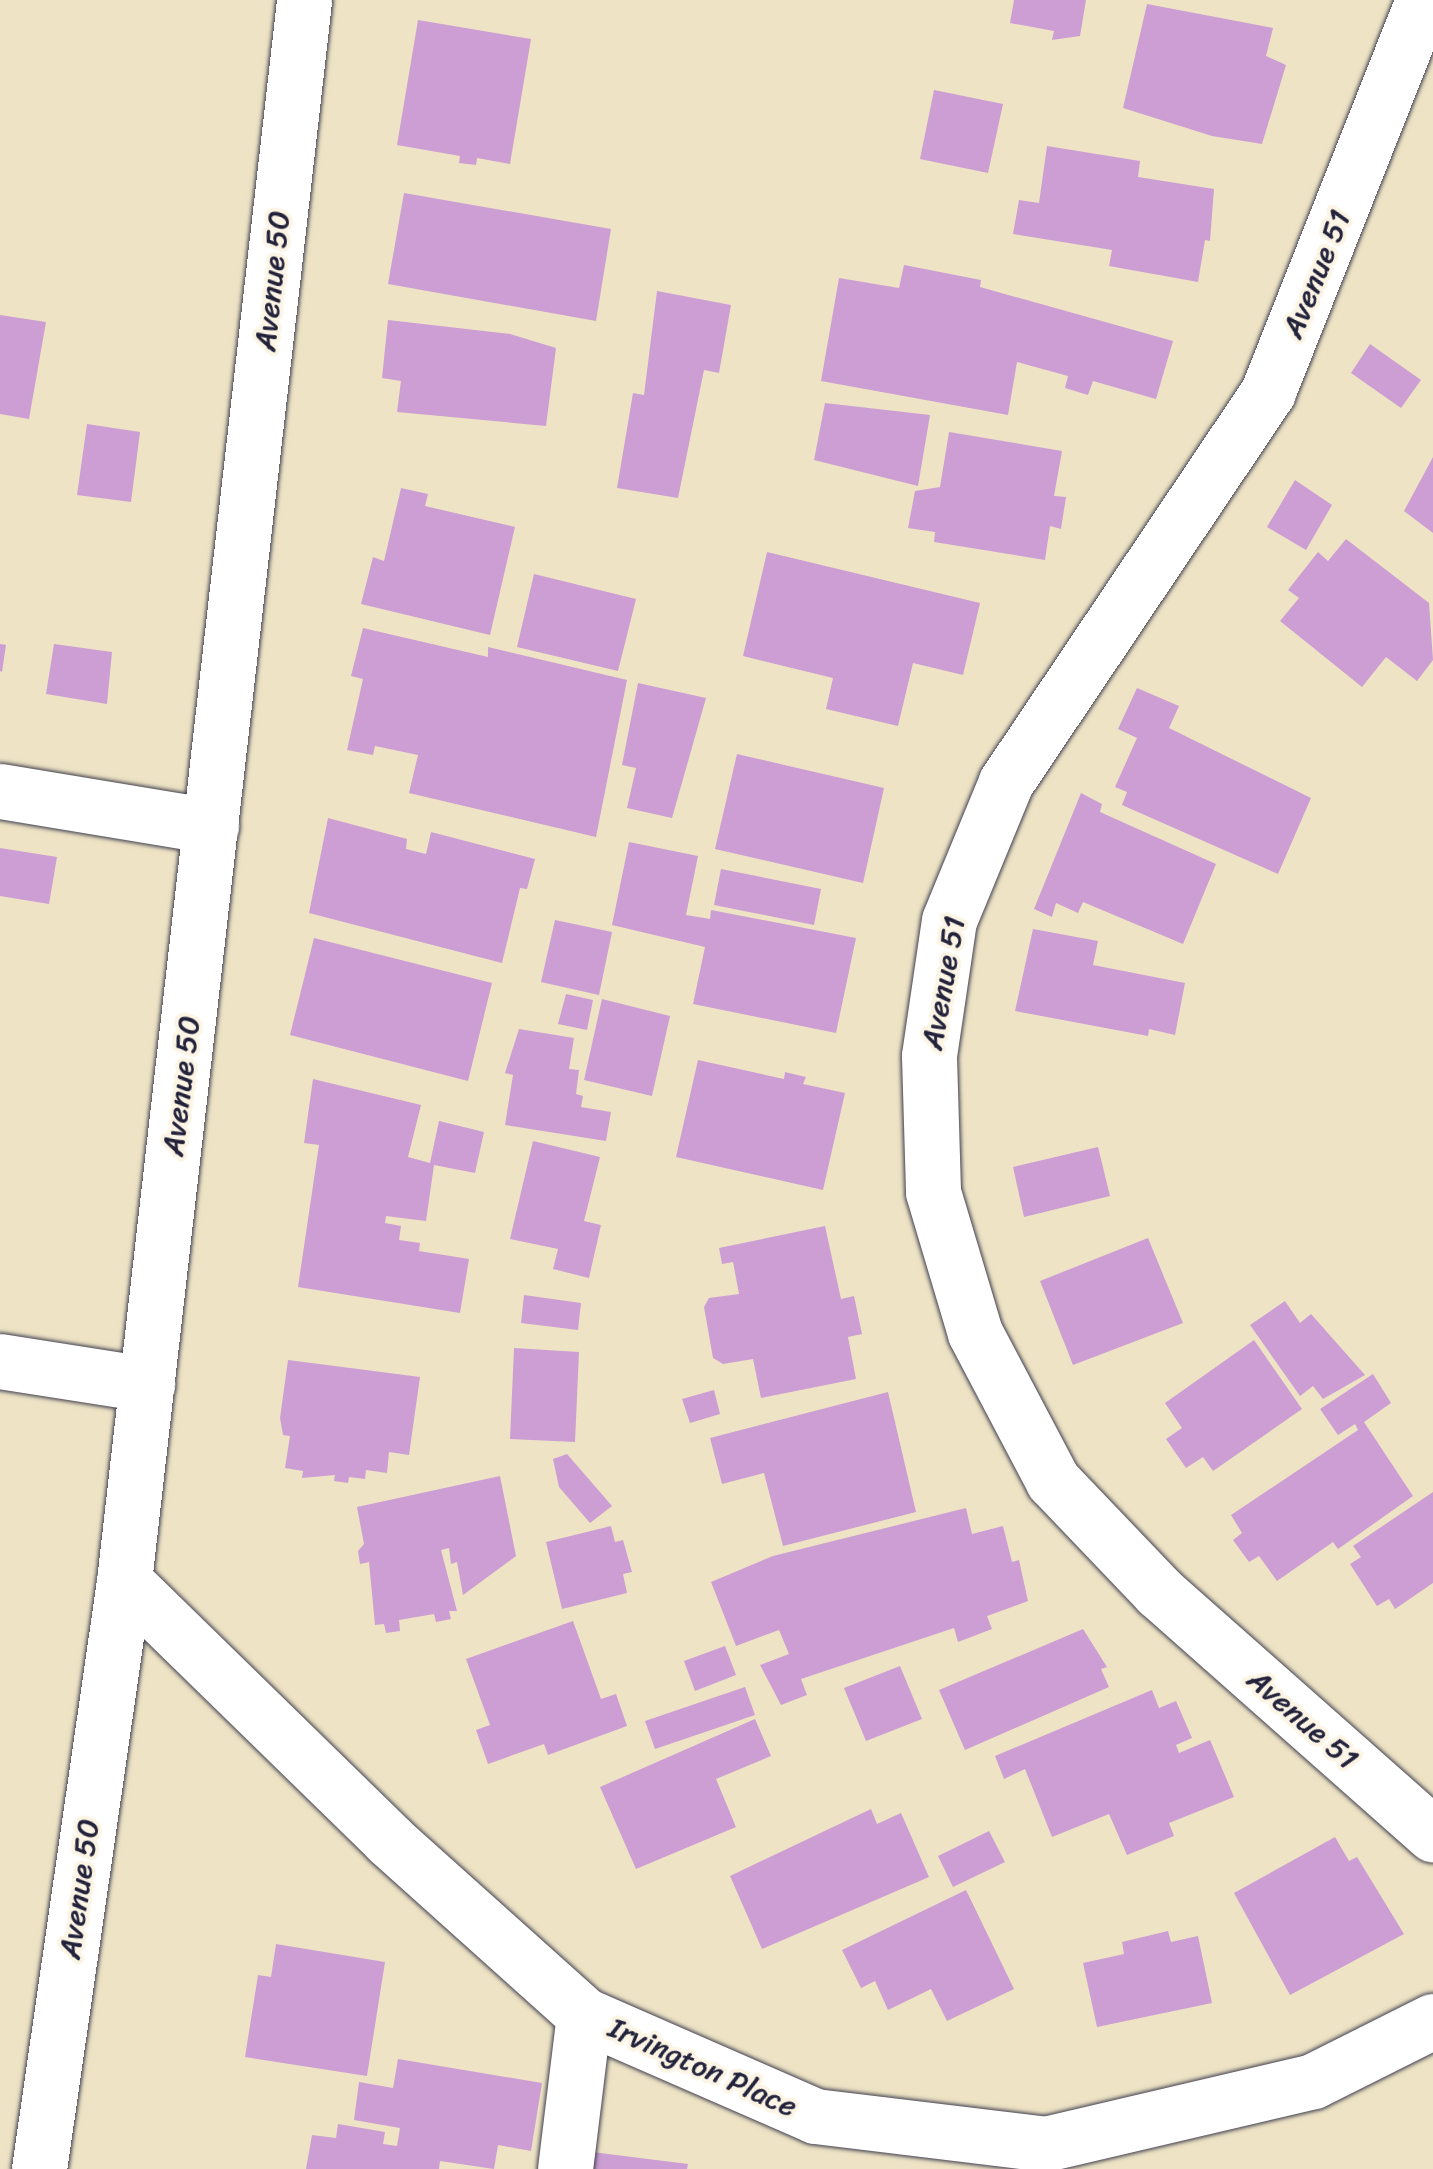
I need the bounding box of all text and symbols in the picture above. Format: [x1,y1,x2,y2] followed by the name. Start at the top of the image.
[1274,205,1358,343] street label: Avenue 51
[247,209,297,353] street label: Avenue 50
[914,914,972,1052] street label: Avenue 51
[155,1014,207,1158] street label: Avenue 50
[1240,1661,1366,1777] street label: Avenue 51
[51,1817,107,1961] street label: Avenue 50
[603,2009,803,2125] street label: Irvington Place

